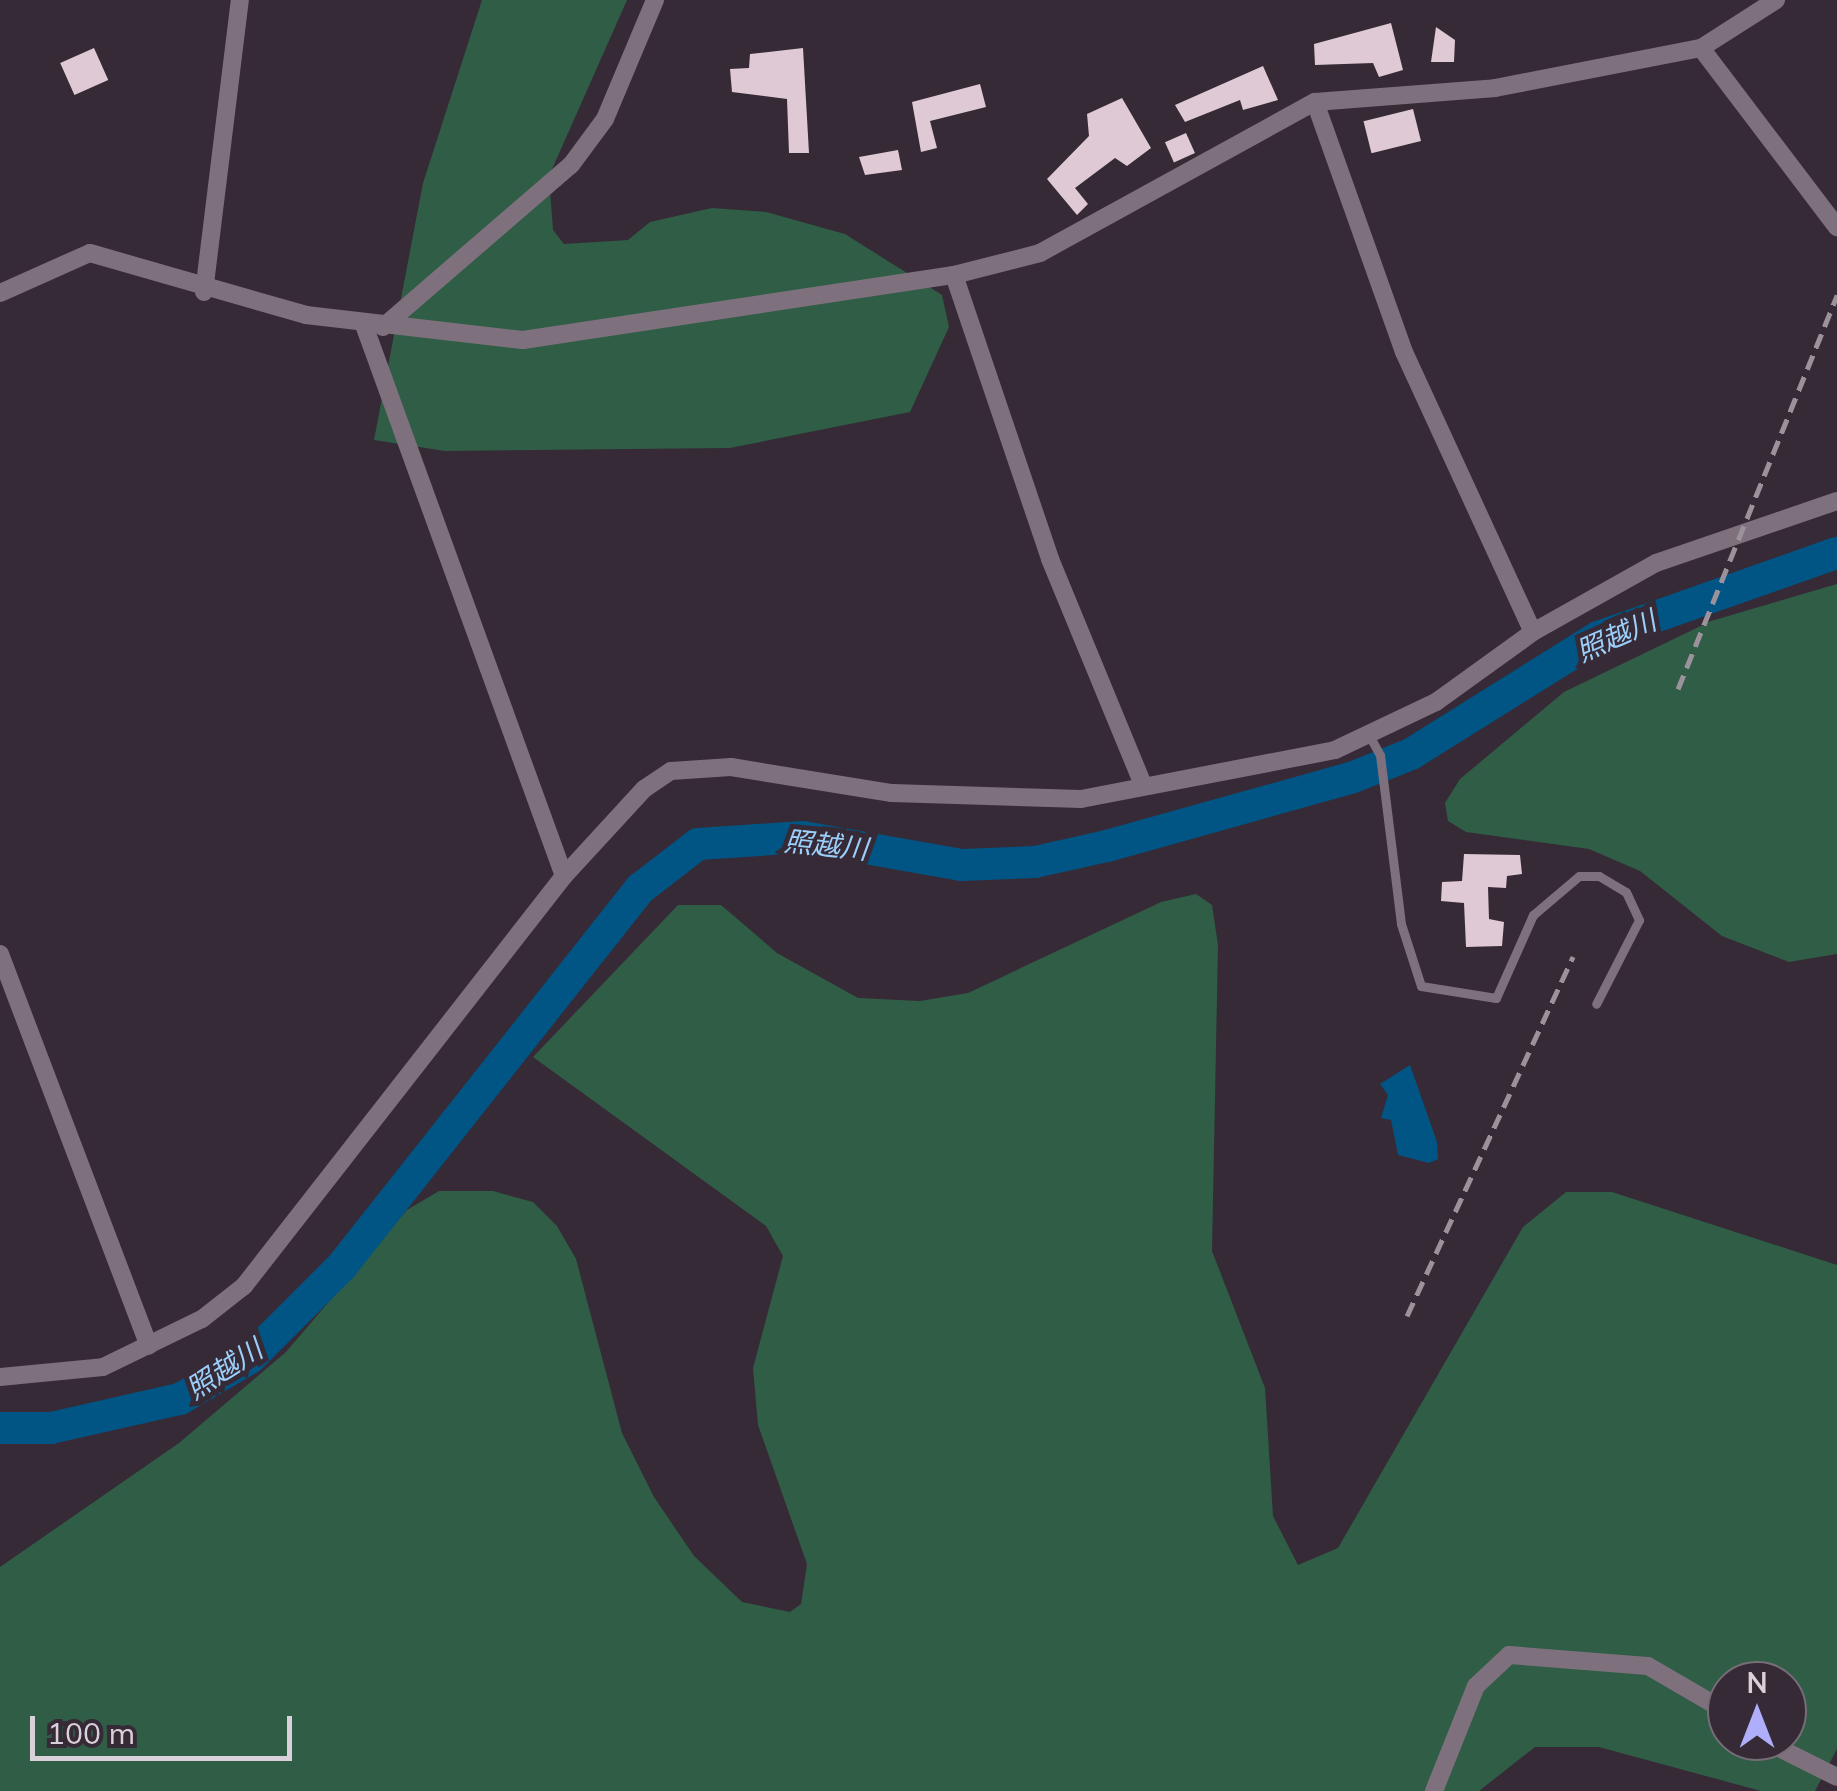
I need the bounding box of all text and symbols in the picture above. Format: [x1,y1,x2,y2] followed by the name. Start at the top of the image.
[1571,604,1661,668] water label: 照越川
[782,824,870,866] water label: 照越川
[180,1332,268,1406] water label: 照越川
[1707,1661,1807,1761] north arrow
[1746,1665,1768,1700] text: N
[35,1696,298,1758] scale bar
[47,1714,135,1752] text: 100 m

